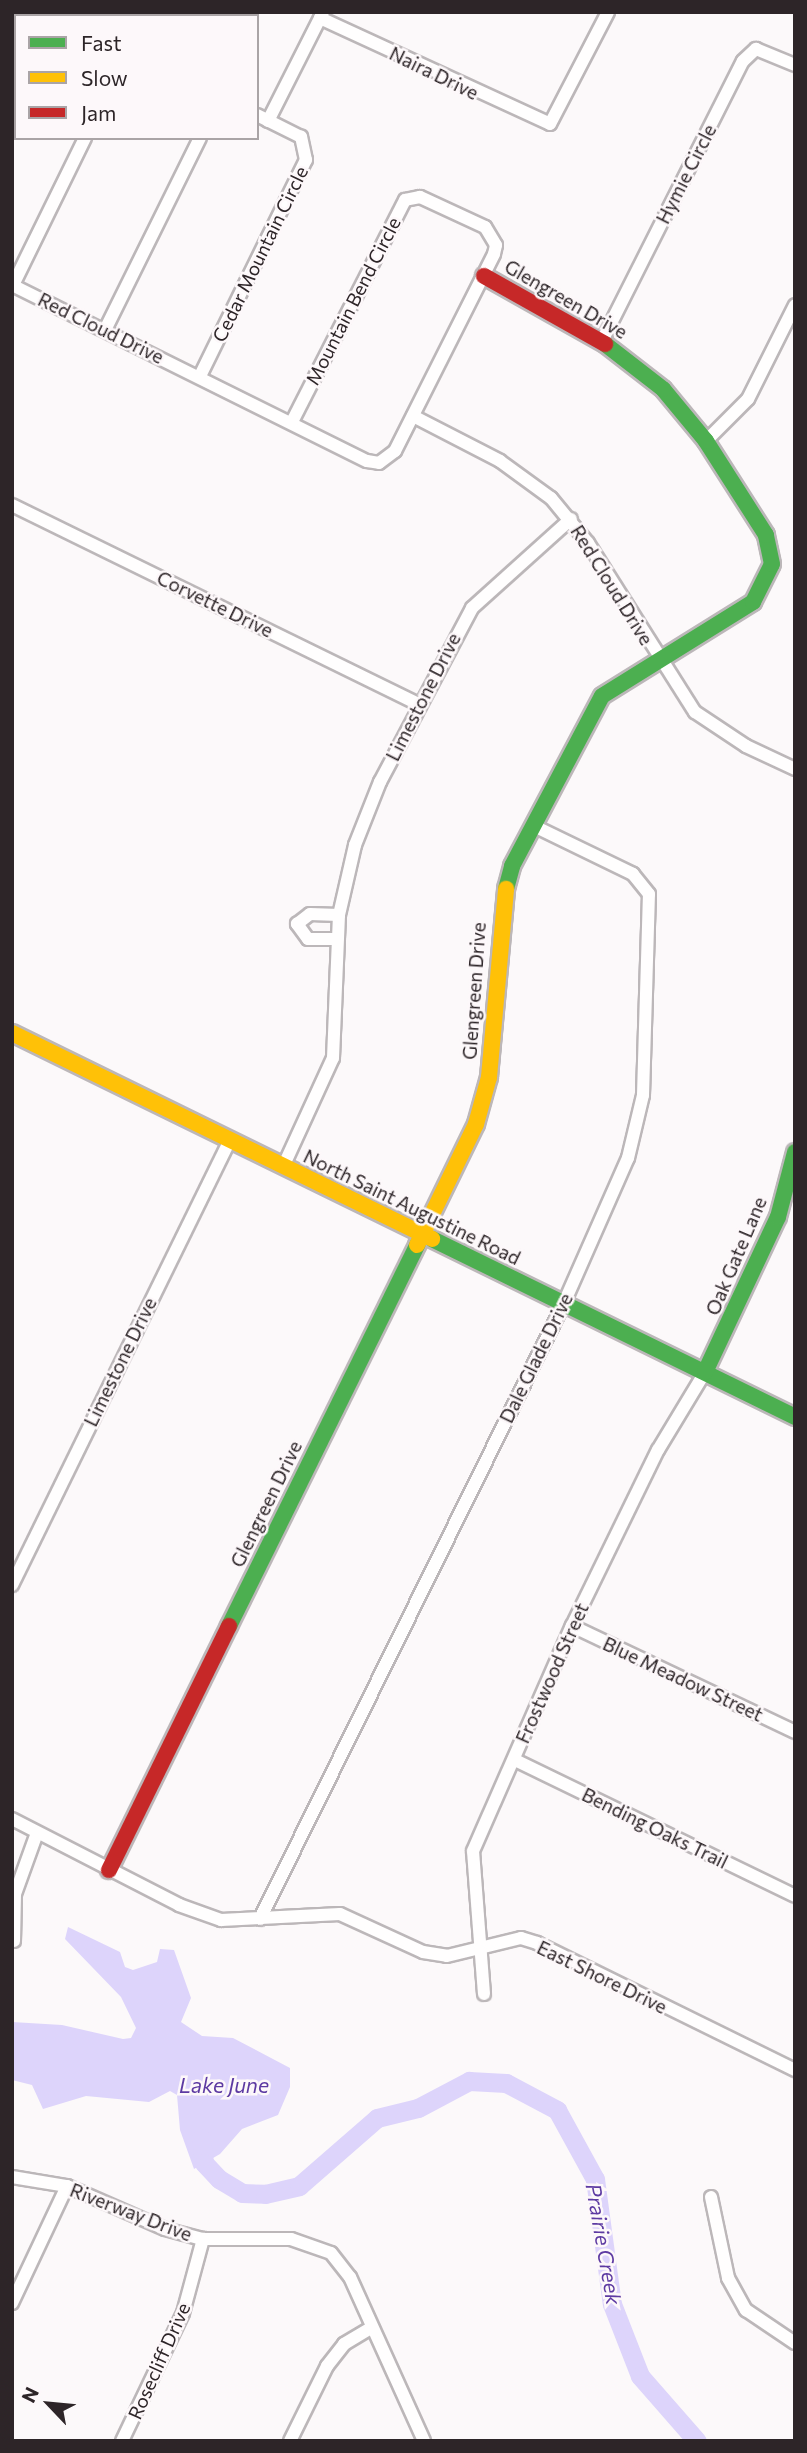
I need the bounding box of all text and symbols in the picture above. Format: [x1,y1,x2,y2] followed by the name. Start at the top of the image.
[14,14,259,140] legend
[81,30,122,55] text: Fast
[386,42,482,104] street label: Naira Drive
[81,65,128,90] text: Slow
[81,100,116,125] text: Jam
[651,120,721,228] street label: Hymie Circle
[208,162,312,346] street label: Cedar Mountain Circle
[301,213,405,389] street label: Mountain Bend Circle
[501,255,631,343] street label: Glengreen Drive
[34,288,168,368] street label: Red Cloud Drive
[566,521,658,649] street label: Red Cloud Drive
[153,566,277,642] street label: Corvette Drive
[381,629,465,765] street label: Limestone Drive
[458,922,490,1060] street label: Glengreen Drive
[300,1144,524,1270] street label: North Saint Augustine Road
[701,1193,771,1319] street label: Oak Gate Lane
[495,1289,577,1427] street label: Dale Glade Drive
[79,1294,161,1430] street label: Limestone Drive
[226,1437,306,1571] street label: Glengreen Drive
[511,1599,593,1747] street label: Frostwood Street
[599,1632,767,1726] street label: Blue Meadow Street
[578,1783,732,1873] street label: Bending Oaks Trail
[533,1936,671,2018] street label: East Shore Drive
[179,2072,269,2098] water label: Lake June
[67,2178,195,2246] street label: Riverway Drive
[581,2181,627,2307] water label: Prairie Creek
[123,2299,195,2423] street label: Rosecliff Drive
[14,2369,84,2439] north arrow
[16,2383,43,2406] text: N

